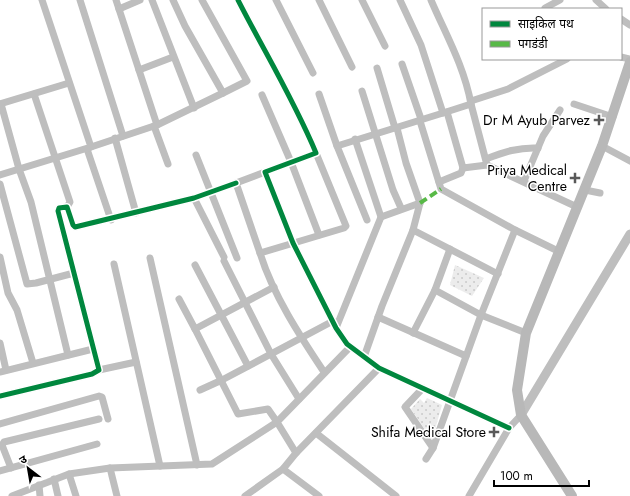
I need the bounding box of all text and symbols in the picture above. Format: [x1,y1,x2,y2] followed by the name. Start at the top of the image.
[482,8,622,60] legend
[518,15,574,33] text: साइकिल पथ
[518,35,548,53] text: पगडंडी
[483,110,591,130] place label: Dr M Ayub Parvez
[593,114,605,126] marker: Dr M Ayub Parvez
[487,160,567,196] place label: Priya Medical Centre
[570,173,580,183] marker: Priya Medical Centre
[371,422,486,442] place label: Shifa Medical Store
[489,427,499,437] marker: Shifa Medical Store
[8,448,48,488] north arrow
[16,451,30,468] text: उ
[494,462,589,488] scale bar
[500,467,533,485] text: 100 m

